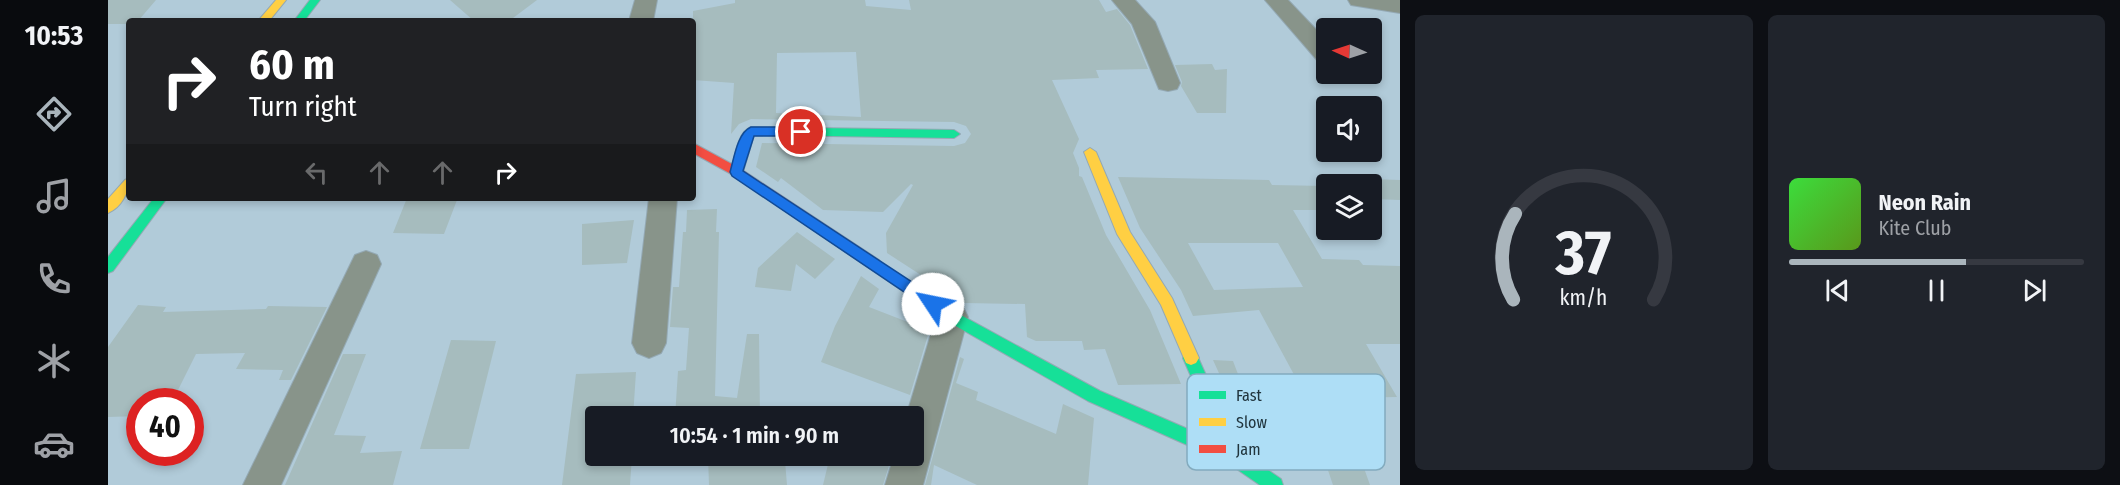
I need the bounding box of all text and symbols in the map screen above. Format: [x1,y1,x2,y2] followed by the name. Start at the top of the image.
[1316,18,1382,84] north arrow
[1316,18,1382,240] map controls
[25,20,83,52] text: 10:53
[249,40,335,90] text: 60 m
[150,42,228,120] icon: right
[249,91,357,123] text: Turn right
[33,93,75,135] icon: directions
[1316,96,1382,162] button: sound
[775,106,826,157] pin
[784,115,817,148] icon: arrive
[300,156,333,189] icon: left
[363,156,396,189] icon: ahead
[426,156,459,189] icon: ahead
[489,156,522,189] icon: right
[1316,174,1382,240] button: layers
[33,175,75,217] icon: music
[1879,189,1971,216] text: Neon Rain
[1555,216,1612,291] text: 37
[1879,216,1951,240] text: Kite Club
[33,258,75,300] icon: phone
[901,272,965,336] position arrow
[1821,274,1854,307] icon: previous
[1920,274,1953,307] icon: pause
[2018,274,2051,307] icon: next
[1560,285,1608,311] text: km/h
[33,340,75,382] icon: climate
[1187,374,1385,470] legend
[1236,386,1263,405] text: Fast
[126,388,204,466] speed limit sign: 40
[1236,413,1267,432] text: Slow
[670,422,839,449] text: 10:54 · 1 min · 90 m
[33,423,75,465] icon: car
[1236,440,1261,459] text: Jam

